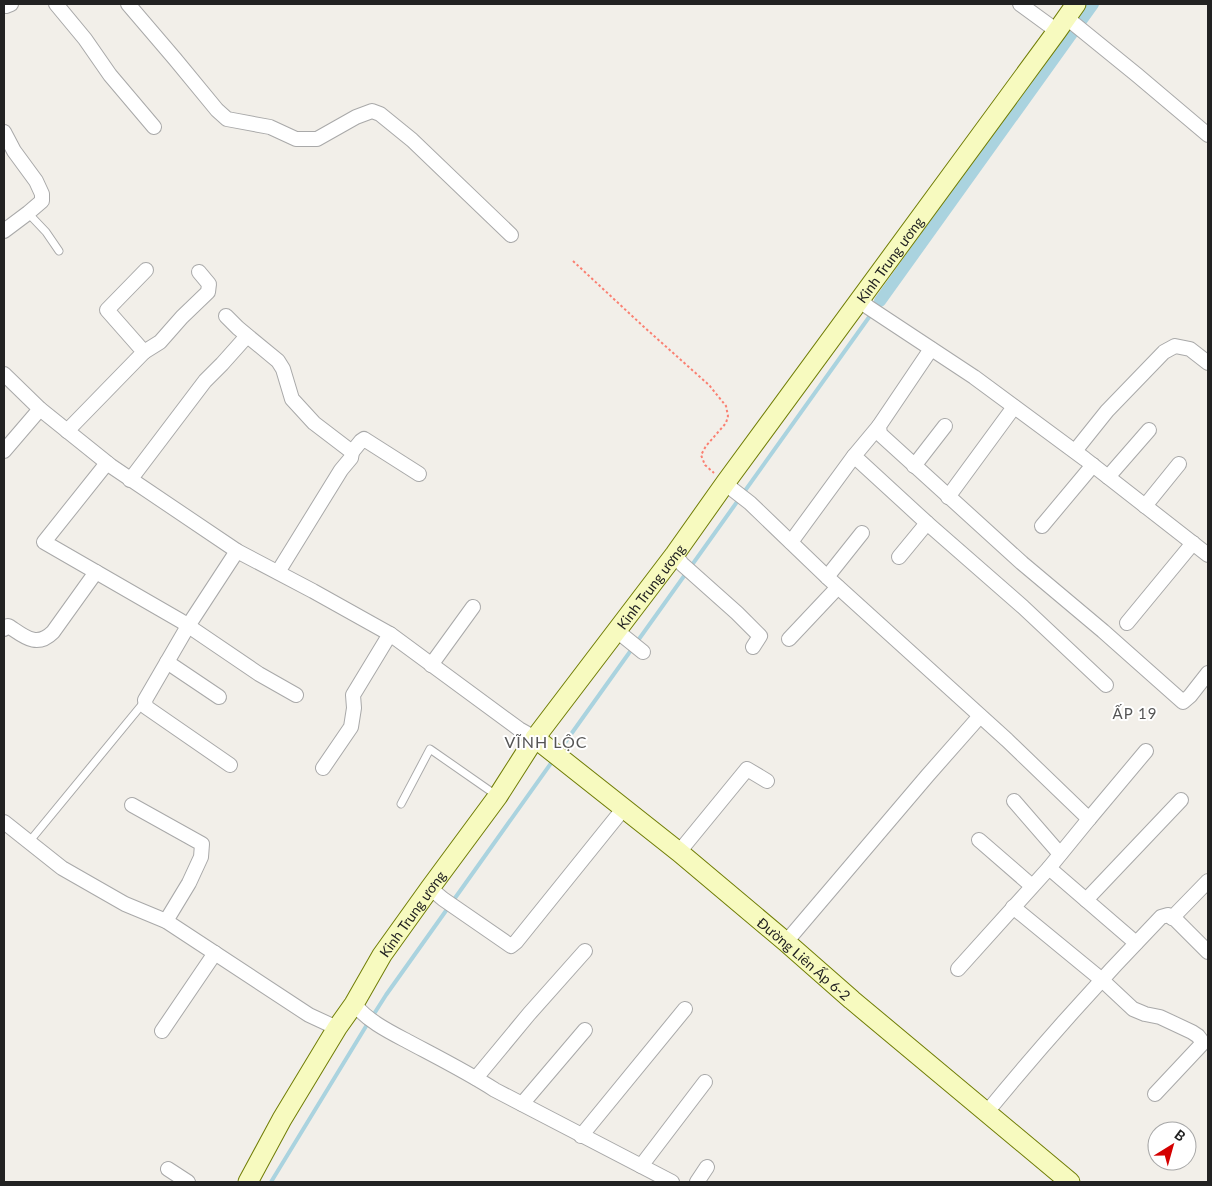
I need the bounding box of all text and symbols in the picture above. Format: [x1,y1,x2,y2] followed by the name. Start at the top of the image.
[852,213,927,306] street label: Kinh Trung ương
[613,540,688,632] street label: Kinh Trung ương
[1113,704,1158,722] district label: ẤP 19
[504,732,588,751] district label: VĨNH LỘC
[375,867,449,960] street label: Kinh Trung ương
[754,913,854,1004] street label: Đường Liên Ấp 6-2
[1147,1121,1197,1171] north arrow
[1171,1126,1189,1145] text: B

